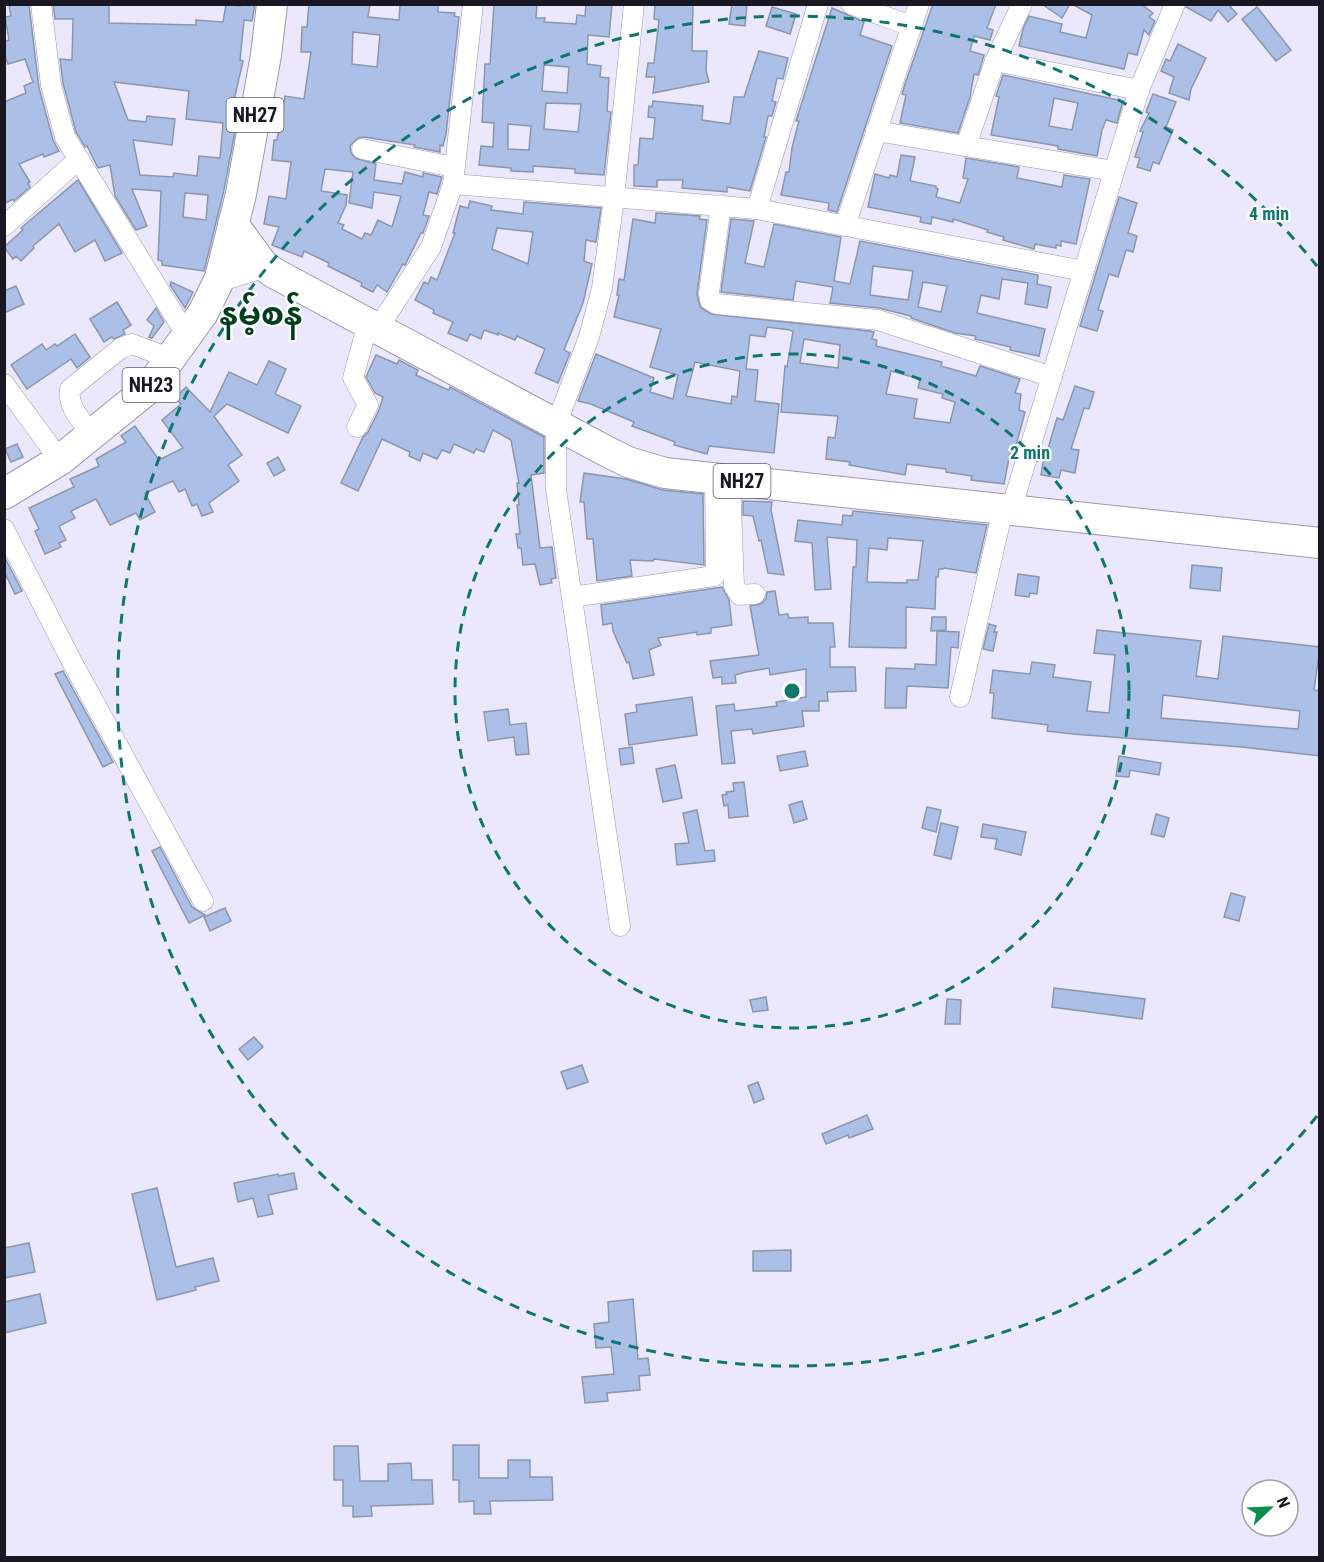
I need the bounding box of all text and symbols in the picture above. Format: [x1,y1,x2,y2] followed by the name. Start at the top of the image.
[226,98,284,132] road number: NH27
[1249,203,1289,224] text: 4 min
[219,291,303,340] district label: နမ့်စန်
[122,368,180,402] road number: NH23
[1010,442,1050,463] text: 2 min
[714,464,771,498] road number: NH27
[782,681,802,701] centre of rings
[1240,1478,1300,1538] north arrow
[1273,1494,1294,1511] text: N

